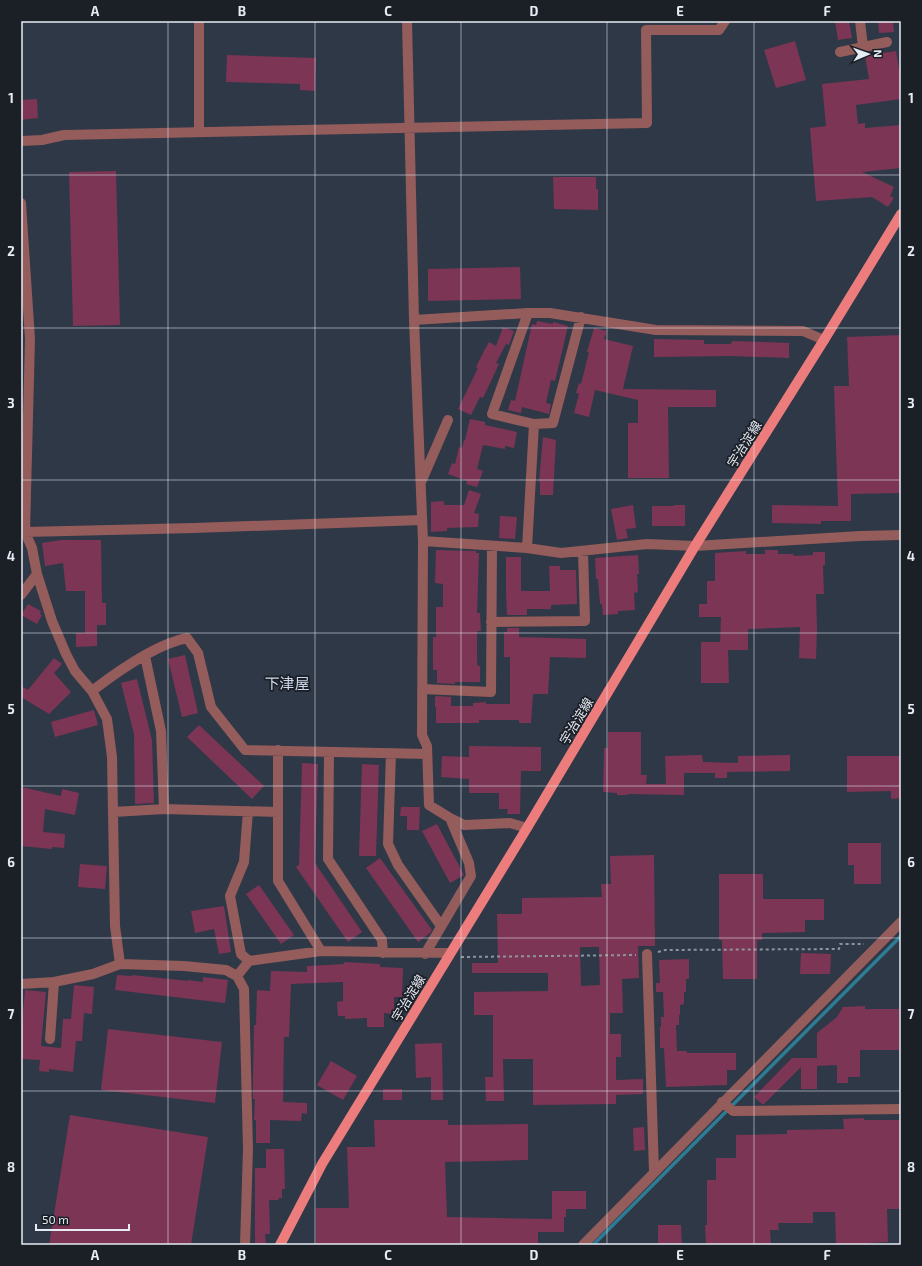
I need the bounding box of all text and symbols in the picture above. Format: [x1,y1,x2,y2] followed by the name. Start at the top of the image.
[91,3,100,19] text: A
[238,3,246,19] text: B
[384,3,392,19] text: C
[530,3,539,19] text: D
[676,3,684,19] text: E
[823,3,831,19] text: F
[848,34,888,74] north arrow
[872,49,885,58] text: N
[8,90,14,106] text: 1
[908,90,914,106] text: 1
[7,243,15,259] text: 2
[907,243,915,259] text: 2
[7,395,15,411] text: 3
[907,395,915,411] text: 3
[723,418,765,470] street label: 宇治淀線
[7,548,15,564] text: 4
[907,548,915,564] text: 4
[264,674,310,692] district label: 下津屋
[556,695,596,747] street label: 宇治淀線
[7,701,15,717] text: 5
[907,701,915,717] text: 5
[7,854,15,870] text: 6
[907,854,915,870] text: 6
[388,972,428,1024] street label: 宇治淀線
[8,1006,15,1022] text: 7
[908,1006,915,1022] text: 7
[7,1159,15,1175] text: 8
[907,1159,915,1175] text: 8
[36,1206,129,1232] scale bar
[42,1212,69,1226] text: 50 m
[91,1247,100,1263] text: A
[238,1247,246,1263] text: B
[384,1247,392,1263] text: C
[530,1247,539,1263] text: D
[676,1247,684,1263] text: E
[823,1247,831,1263] text: F

